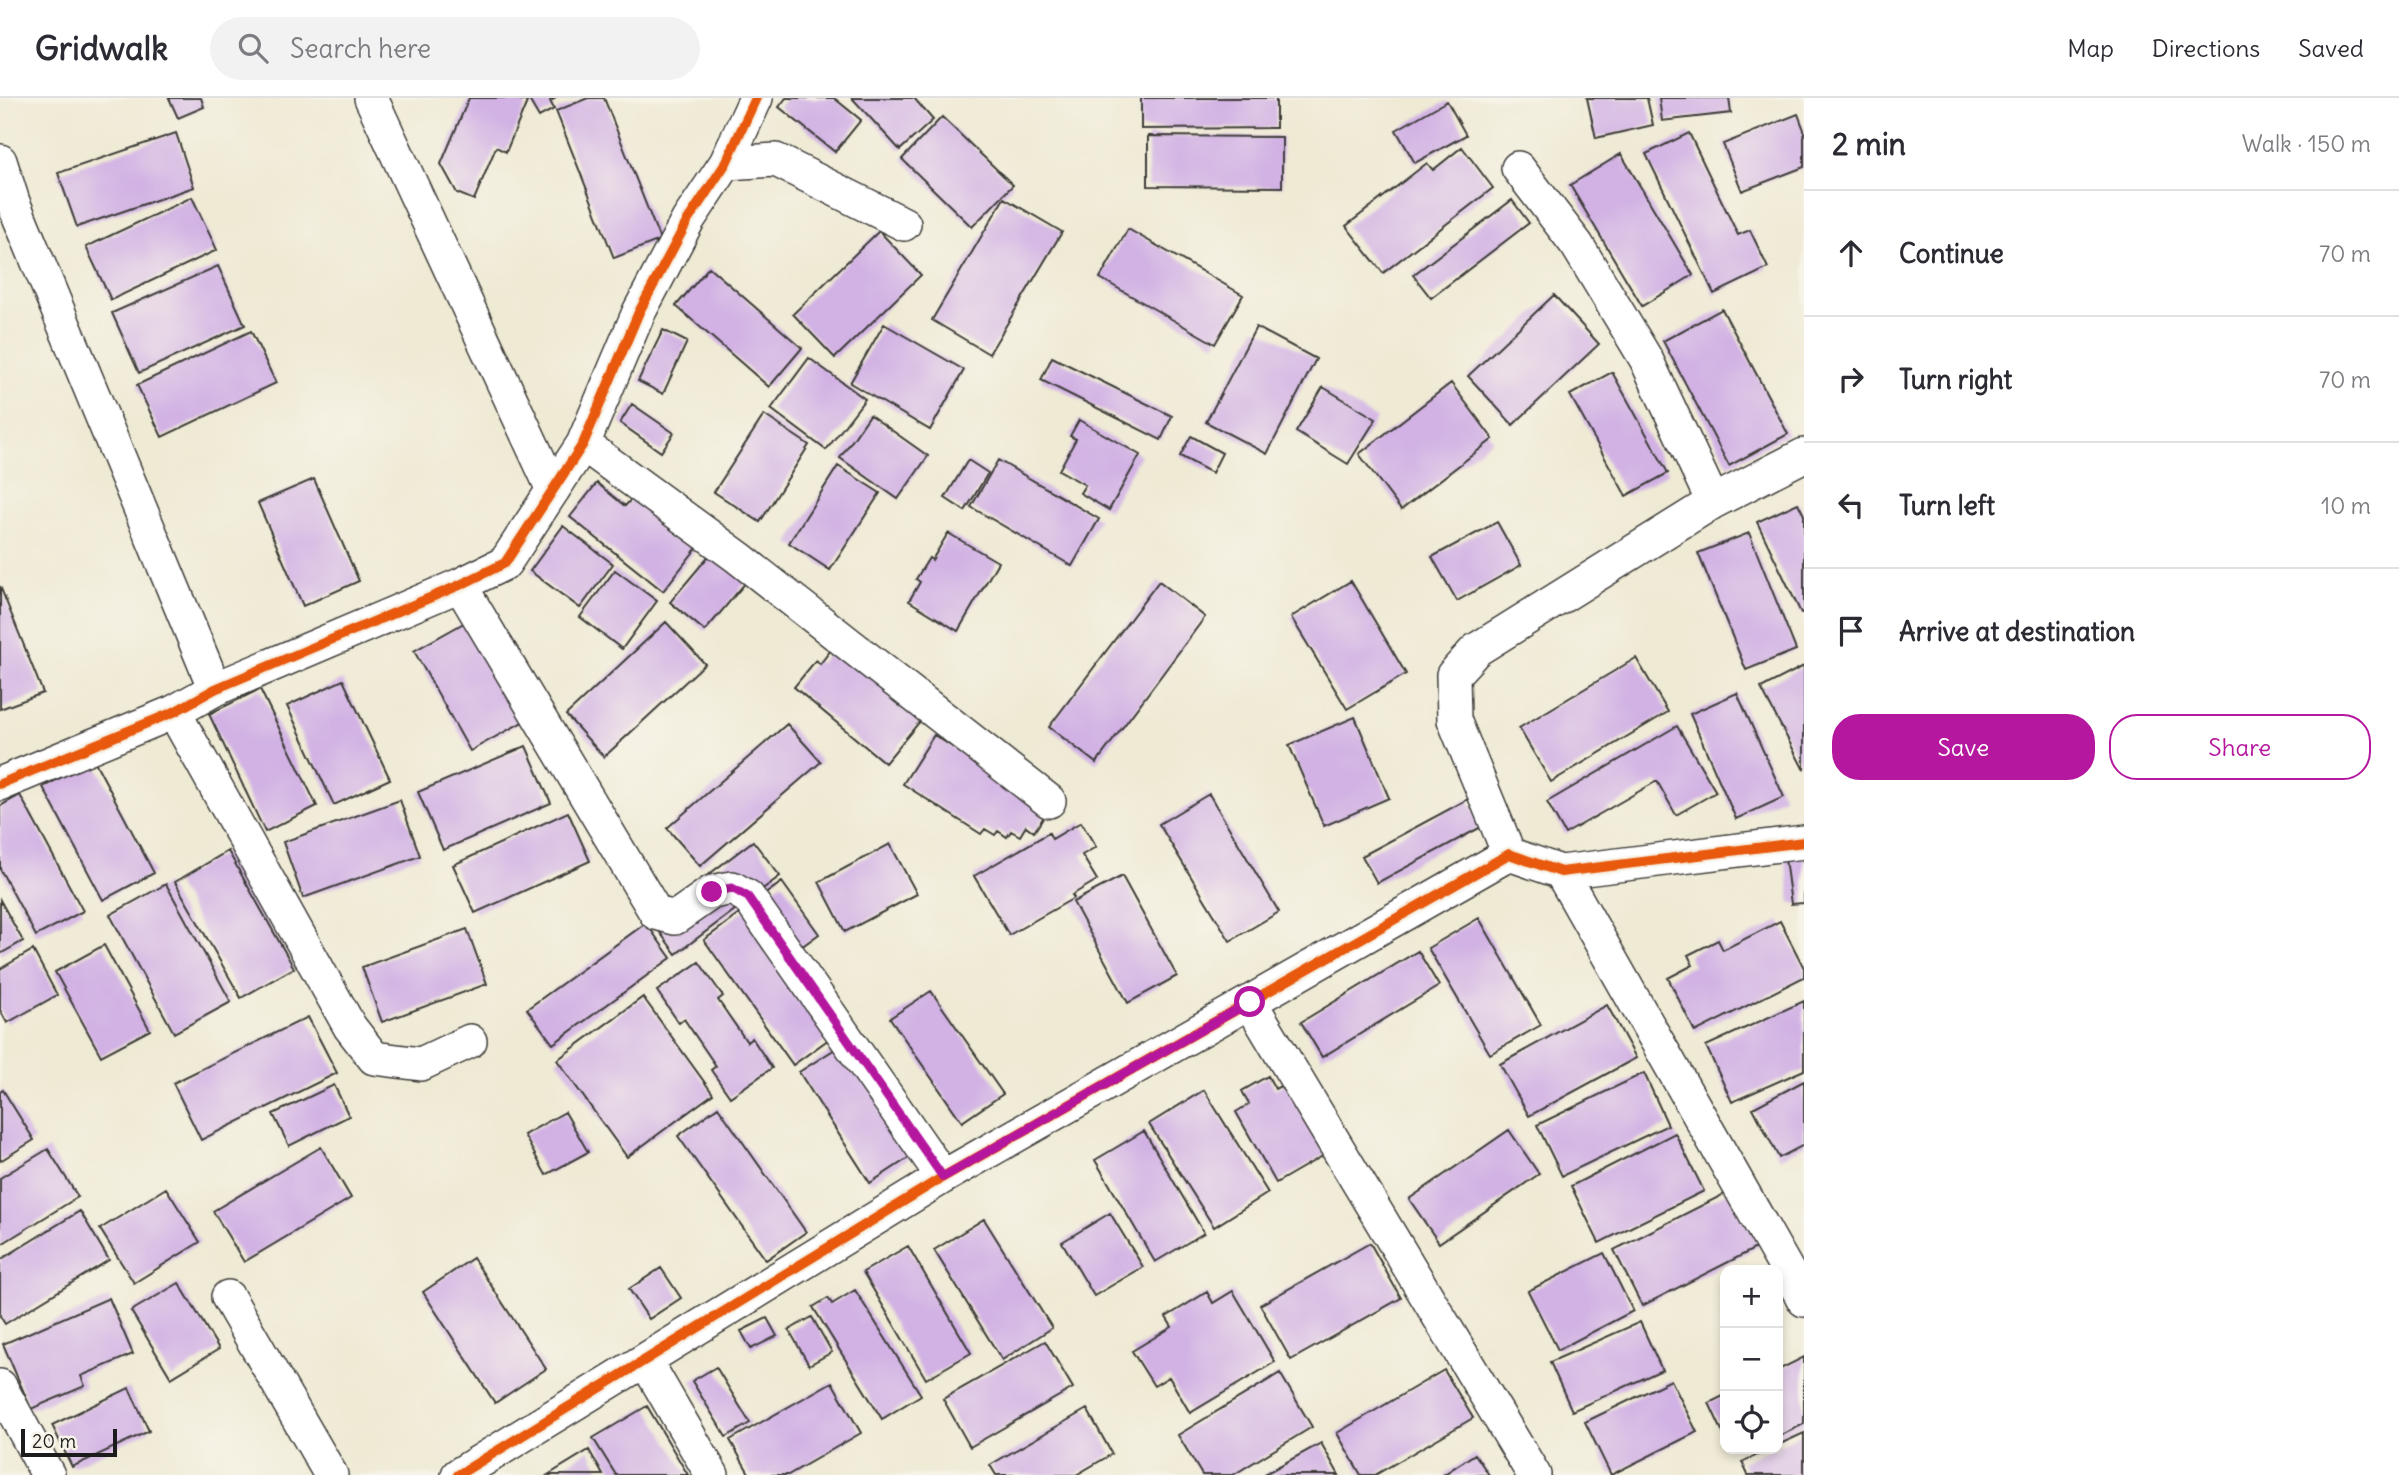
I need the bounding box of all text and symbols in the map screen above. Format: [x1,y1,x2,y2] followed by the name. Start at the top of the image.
[210,17,700,80] search box
[35,27,168,69] text: Gridwalk
[234,29,272,67] icon: search
[290,32,431,65] text: Search here
[2067,33,2114,63] text: Map
[2152,33,2260,63] text: Directions
[2298,33,2364,63] text: Saved
[1832,125,1906,163] text: 2 min
[2242,129,2371,158] text: Walk · 150 m
[1832,234,1870,272] icon: ahead
[1899,237,2004,270] text: Continue
[2319,239,2371,268] text: 70 m
[1832,360,1870,398] icon: right
[1899,363,2012,396] text: Turn right
[2319,365,2371,394] text: 70 m
[1832,486,1870,524] icon: left
[1899,489,1995,522] text: Turn left
[2321,491,2371,520] text: 10 m
[1832,612,1870,650] icon: arrive
[1899,615,2135,648] text: Arrive at destination
[1832,714,2095,780] button: Save
[2109,714,2371,780] button: Share
[696,876,727,907] route end
[1234,986,1265,1017] route start
[1720,1265,1783,1454] map controls
[1720,1265,1783,1328] button: +
[1720,1328,1783,1391] button: −
[1720,1391,1783,1454] button: locate
[21,1426,117,1458] scale bar
[32,1429,76,1453] text: 20 m

